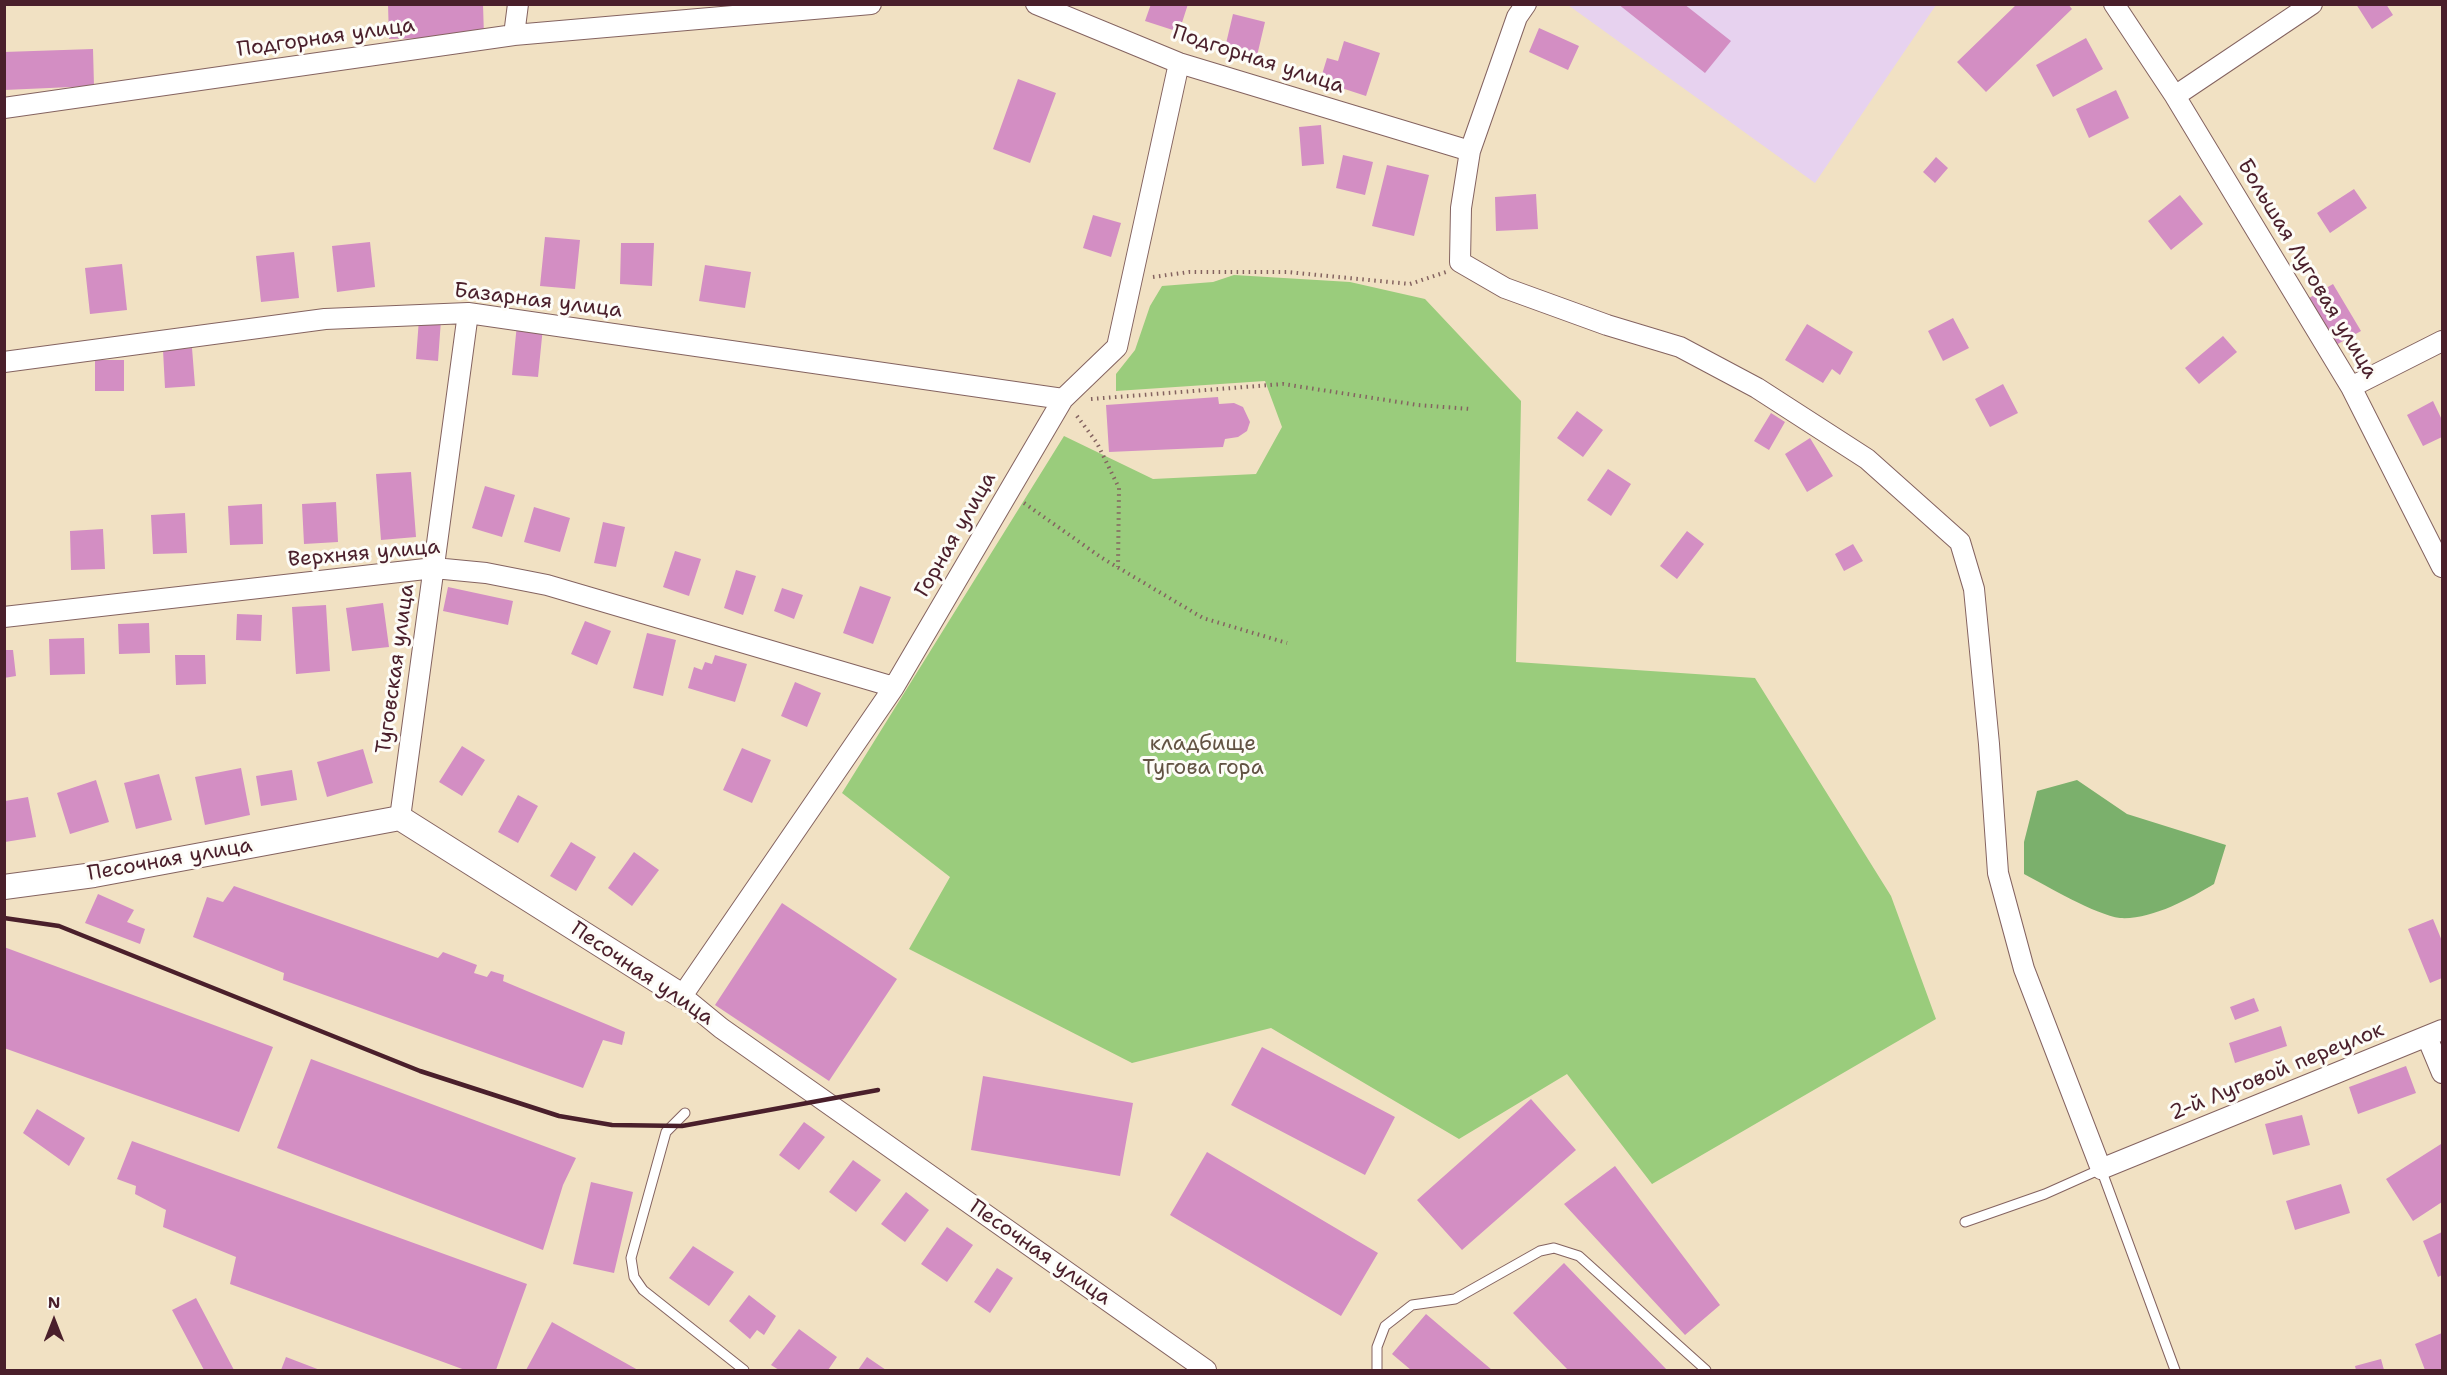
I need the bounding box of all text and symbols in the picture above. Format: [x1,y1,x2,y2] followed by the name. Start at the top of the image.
[235,13,417,63] street label: Подгорная улица
[1169,20,1347,100] street label: Подгорная улица
[2231,155,2383,383] street label: Большая Луговая улица
[452,278,624,324] street label: Базарная улица
[910,468,1002,602] street label: Горная улица
[287,535,441,573] street label: Верхняя улица
[372,582,420,756] street label: Туговская улица
[1142,732,1264,782] park label: кладбище Тугова гора
[86,833,254,887] street label: Песочная улица
[566,917,718,1031] street label: Песочная улица
[2166,1017,2388,1127] street label: 2-й Луговой переулок
[964,1195,1116,1311] street label: Песочная улица
[24,1291,84,1351] north arrow
[48,1292,60,1313] text: N

